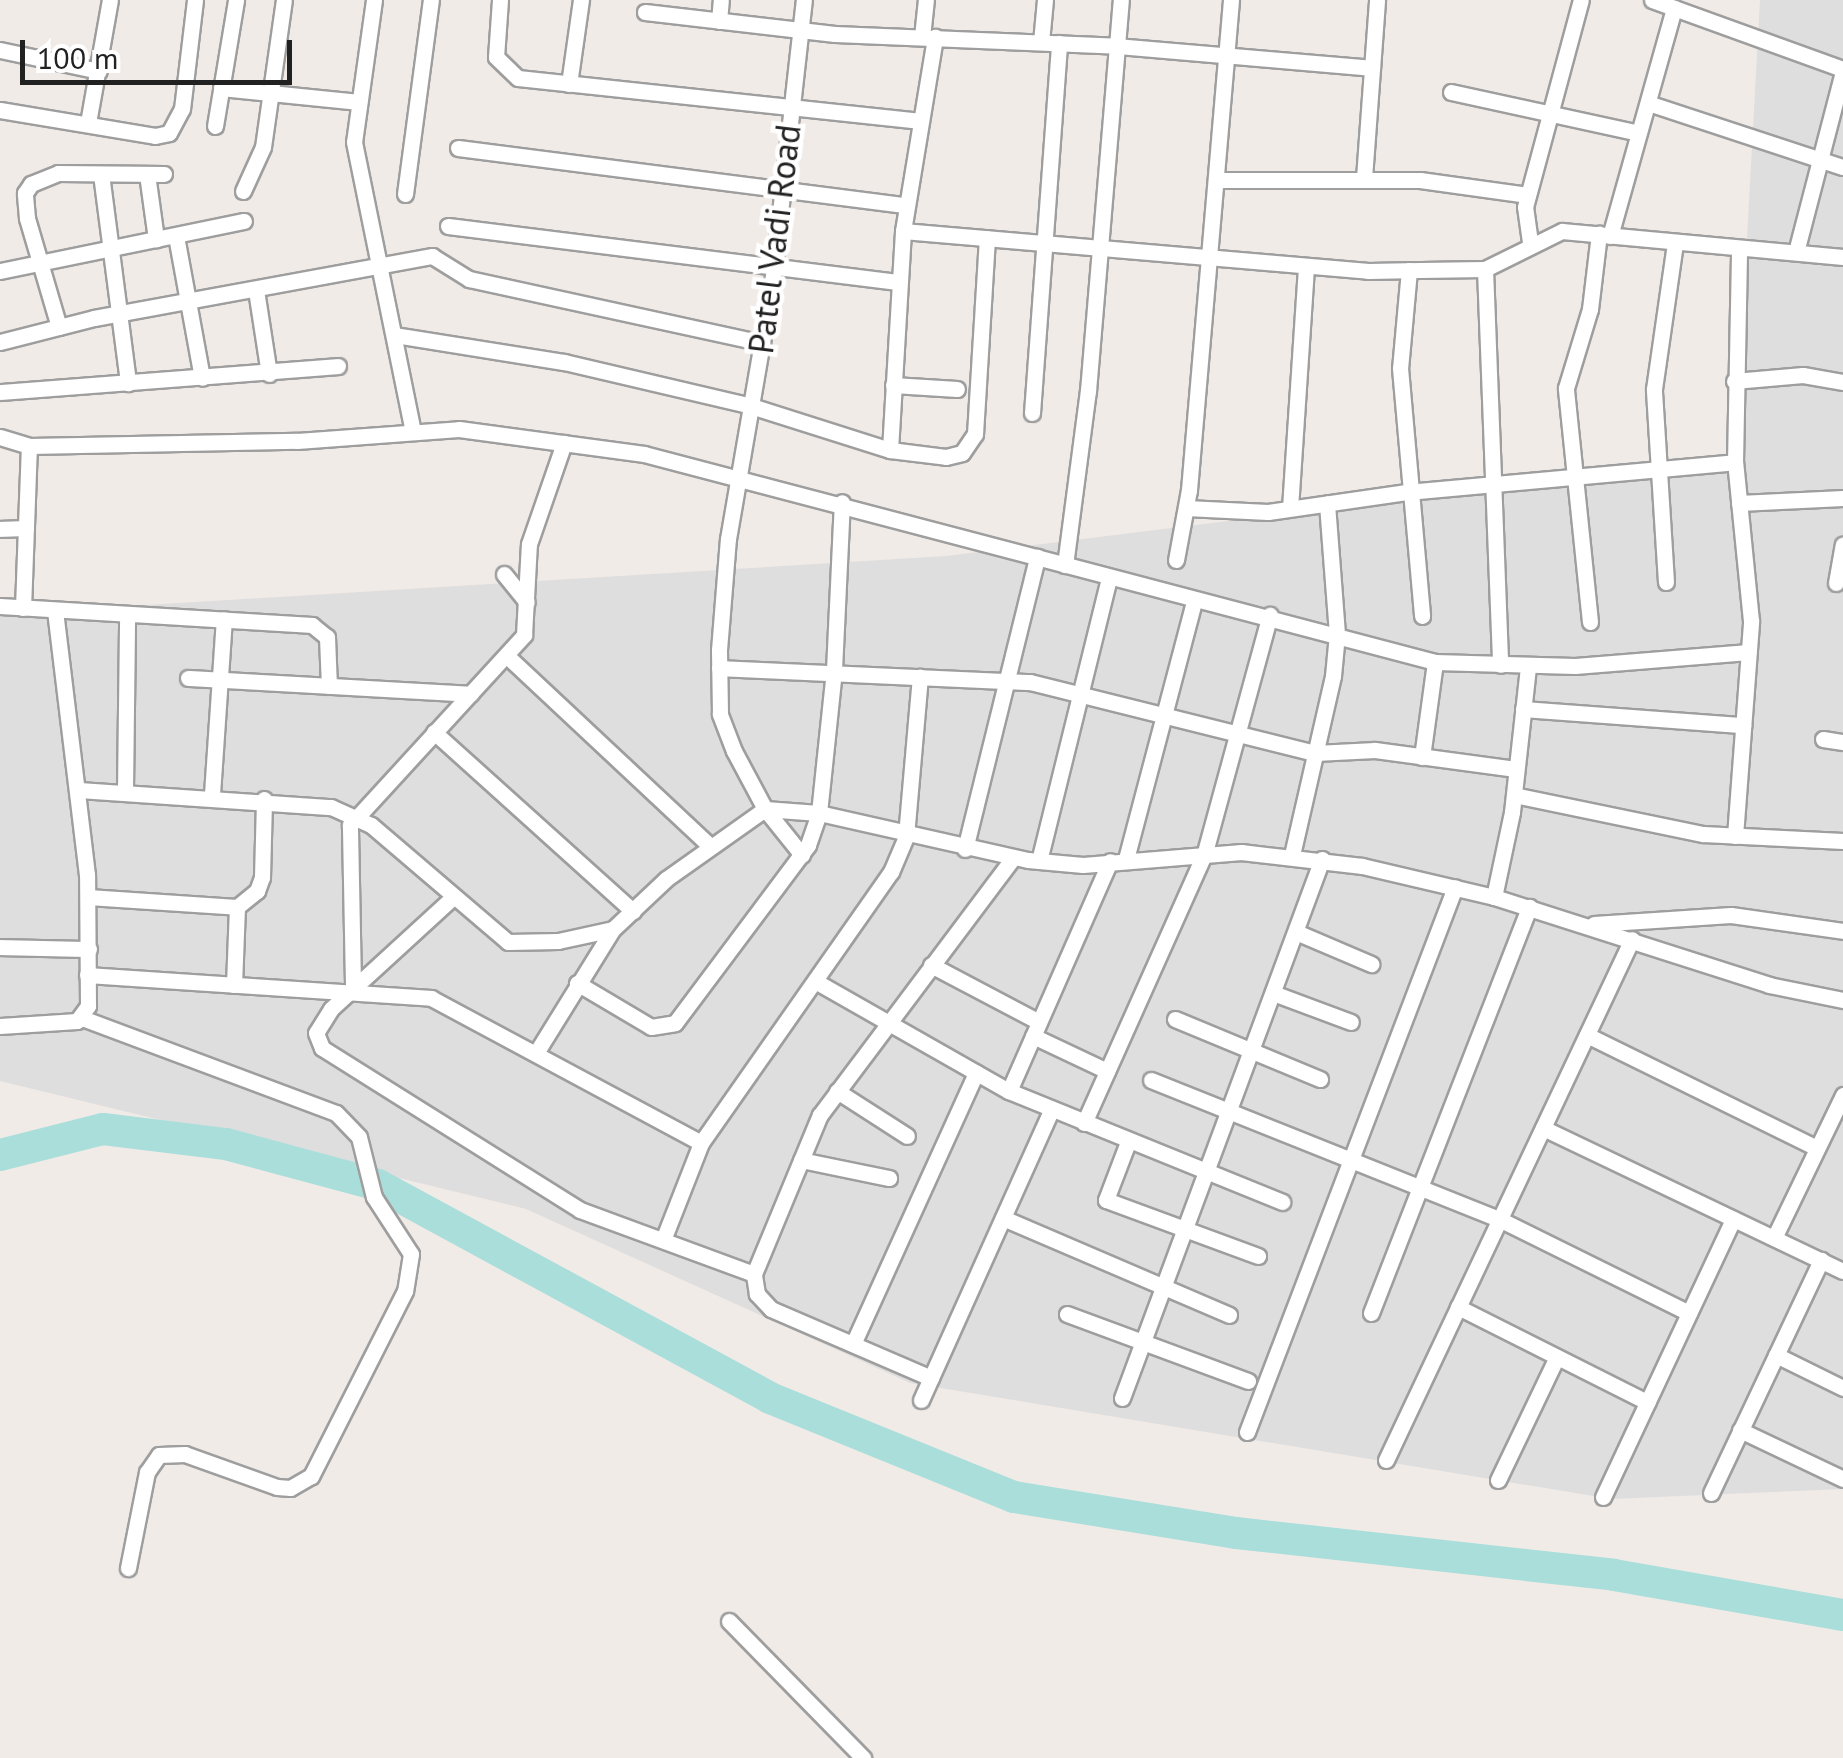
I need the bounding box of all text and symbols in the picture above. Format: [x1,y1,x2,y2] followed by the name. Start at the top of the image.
[25,20,298,82] scale bar
[37,38,118,77] text: 100 m
[739,121,809,357] street label: Patel Vadi Road

